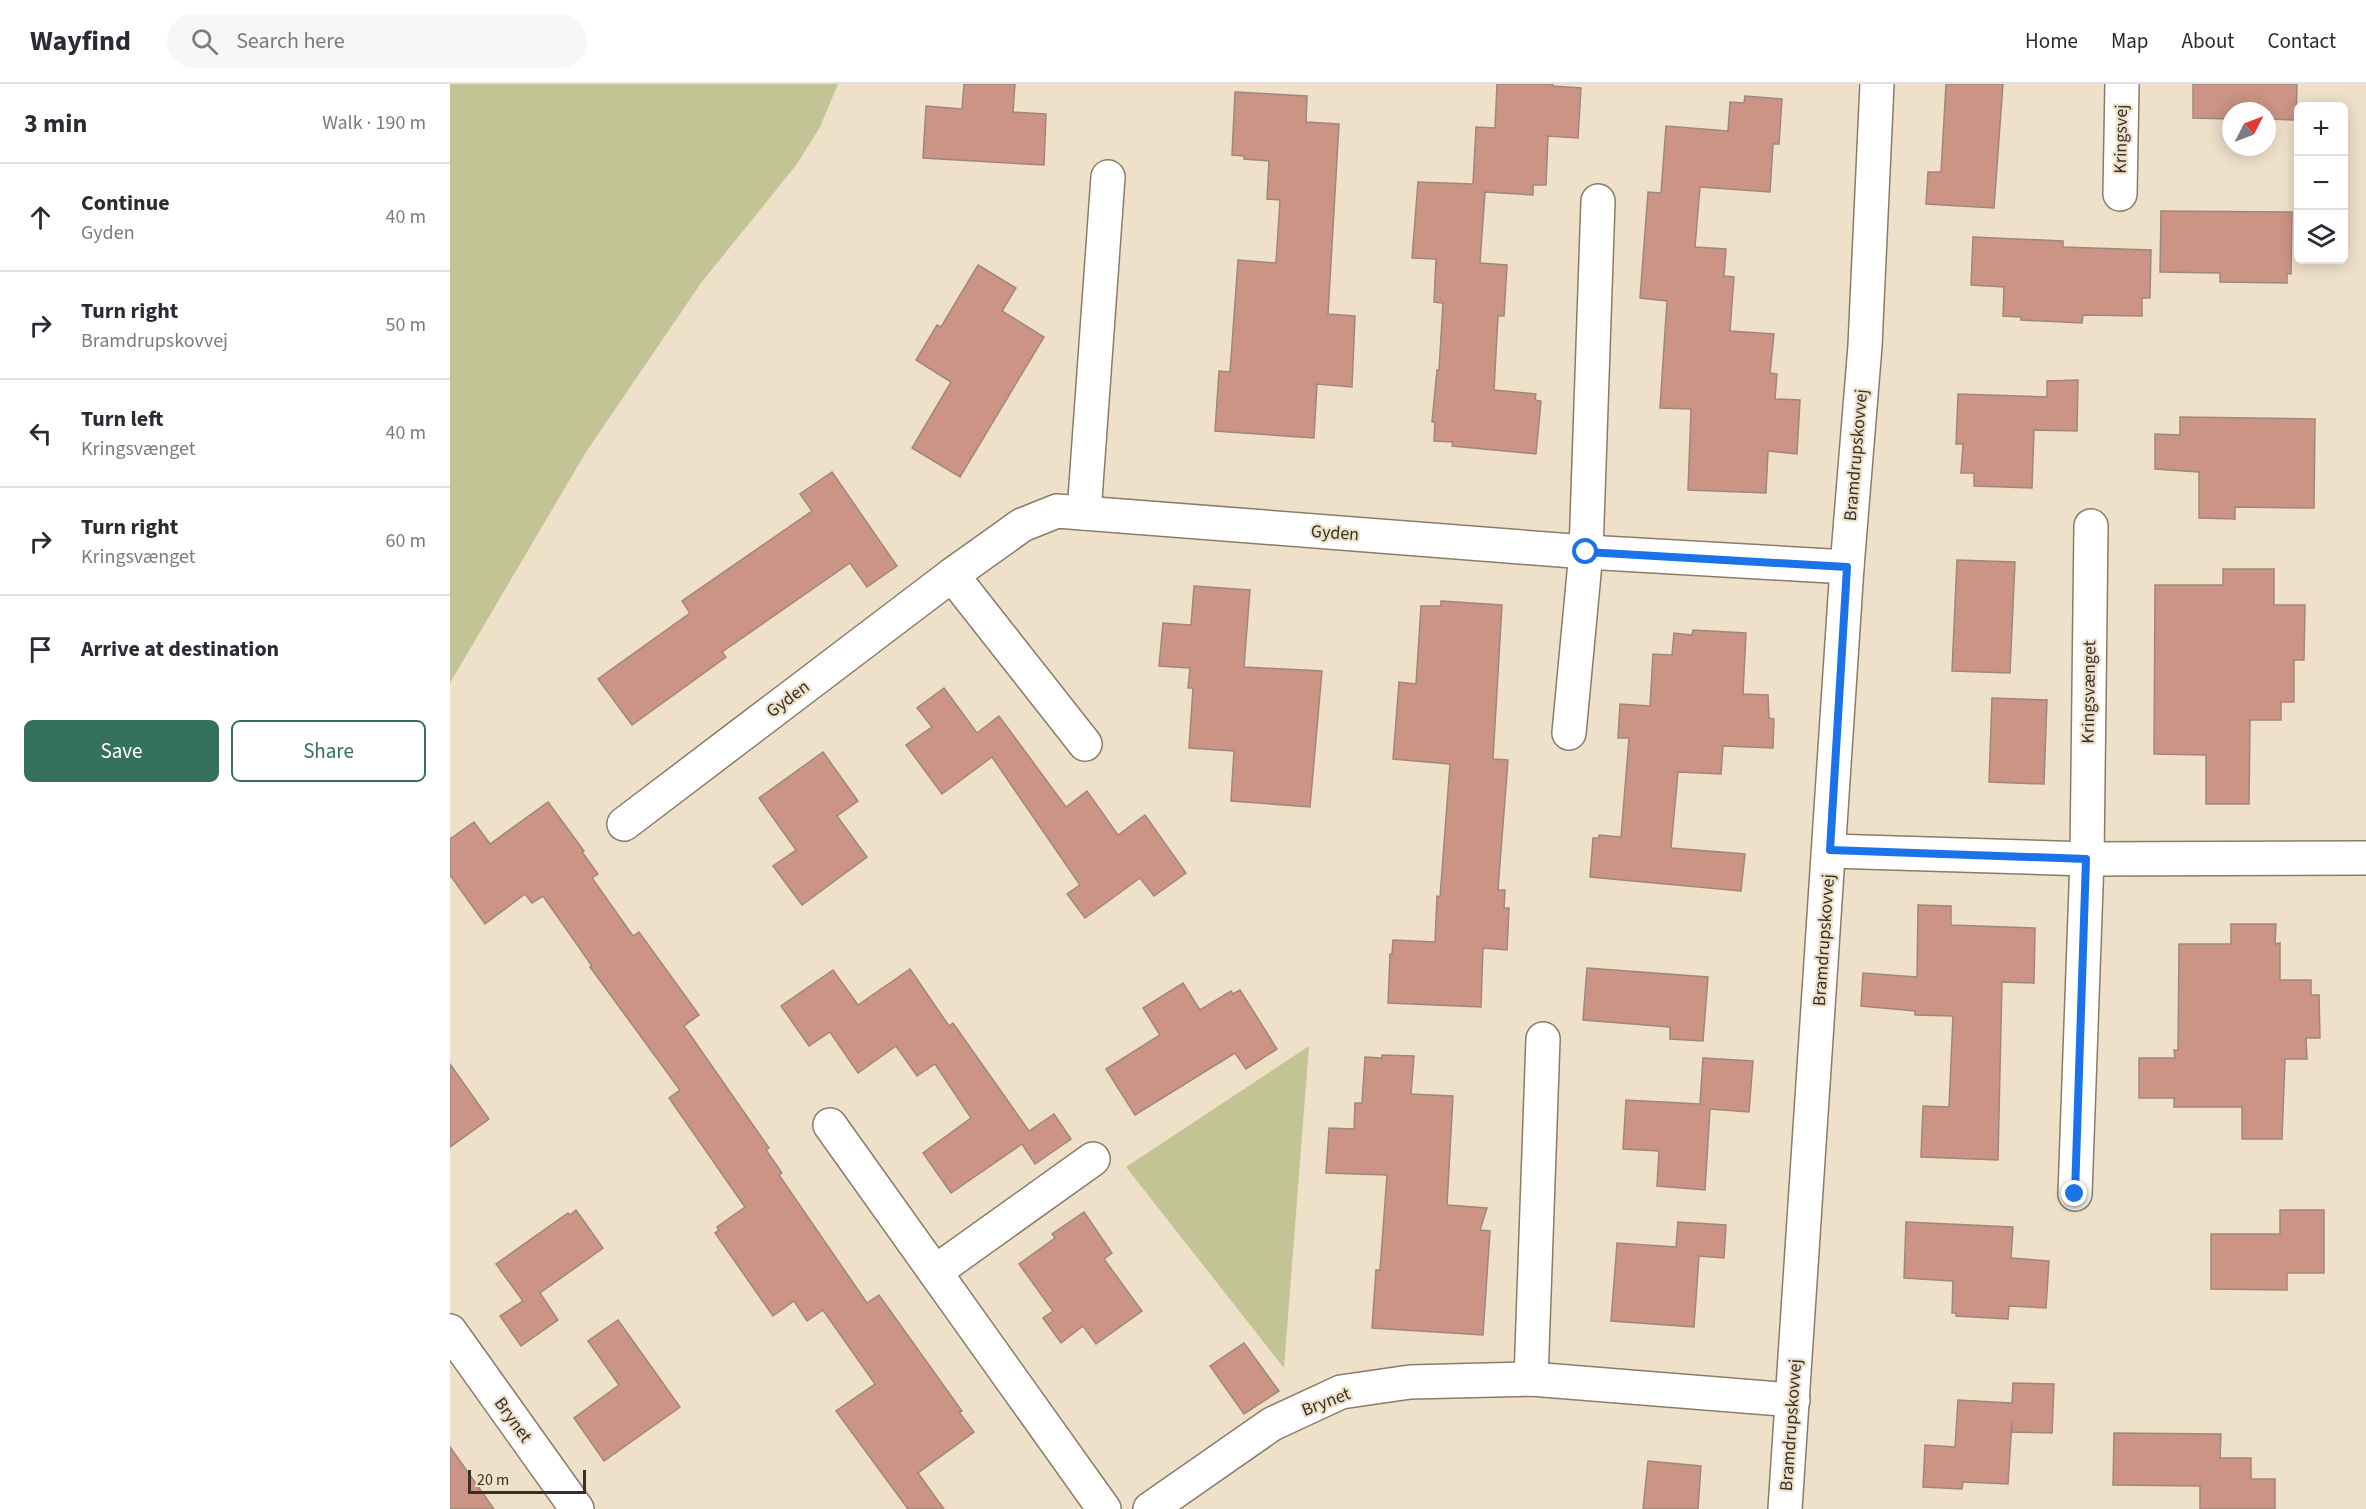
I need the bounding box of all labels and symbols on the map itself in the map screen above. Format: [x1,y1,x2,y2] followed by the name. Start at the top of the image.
[2222,102,2276,156] north arrow
[2108,104,2134,174] street label: Kringsvej
[1838,388,1874,522] street label: Bramdrupskovvej
[1310,519,1360,547] street label: Gyden
[1572,538,1598,564] route start
[2076,640,2102,744] street label: Kringsvænget
[761,675,815,723] street label: Gyden
[1807,873,1841,1007] street label: Bramdrupskovvej
[2061,1180,2087,1206] route end
[1774,1358,1808,1492] street label: Bramdrupskovvej
[1298,1381,1354,1423] street label: Brynet
[488,1392,538,1448] street label: Brynet
[468,1467,586,1494] scale bar

